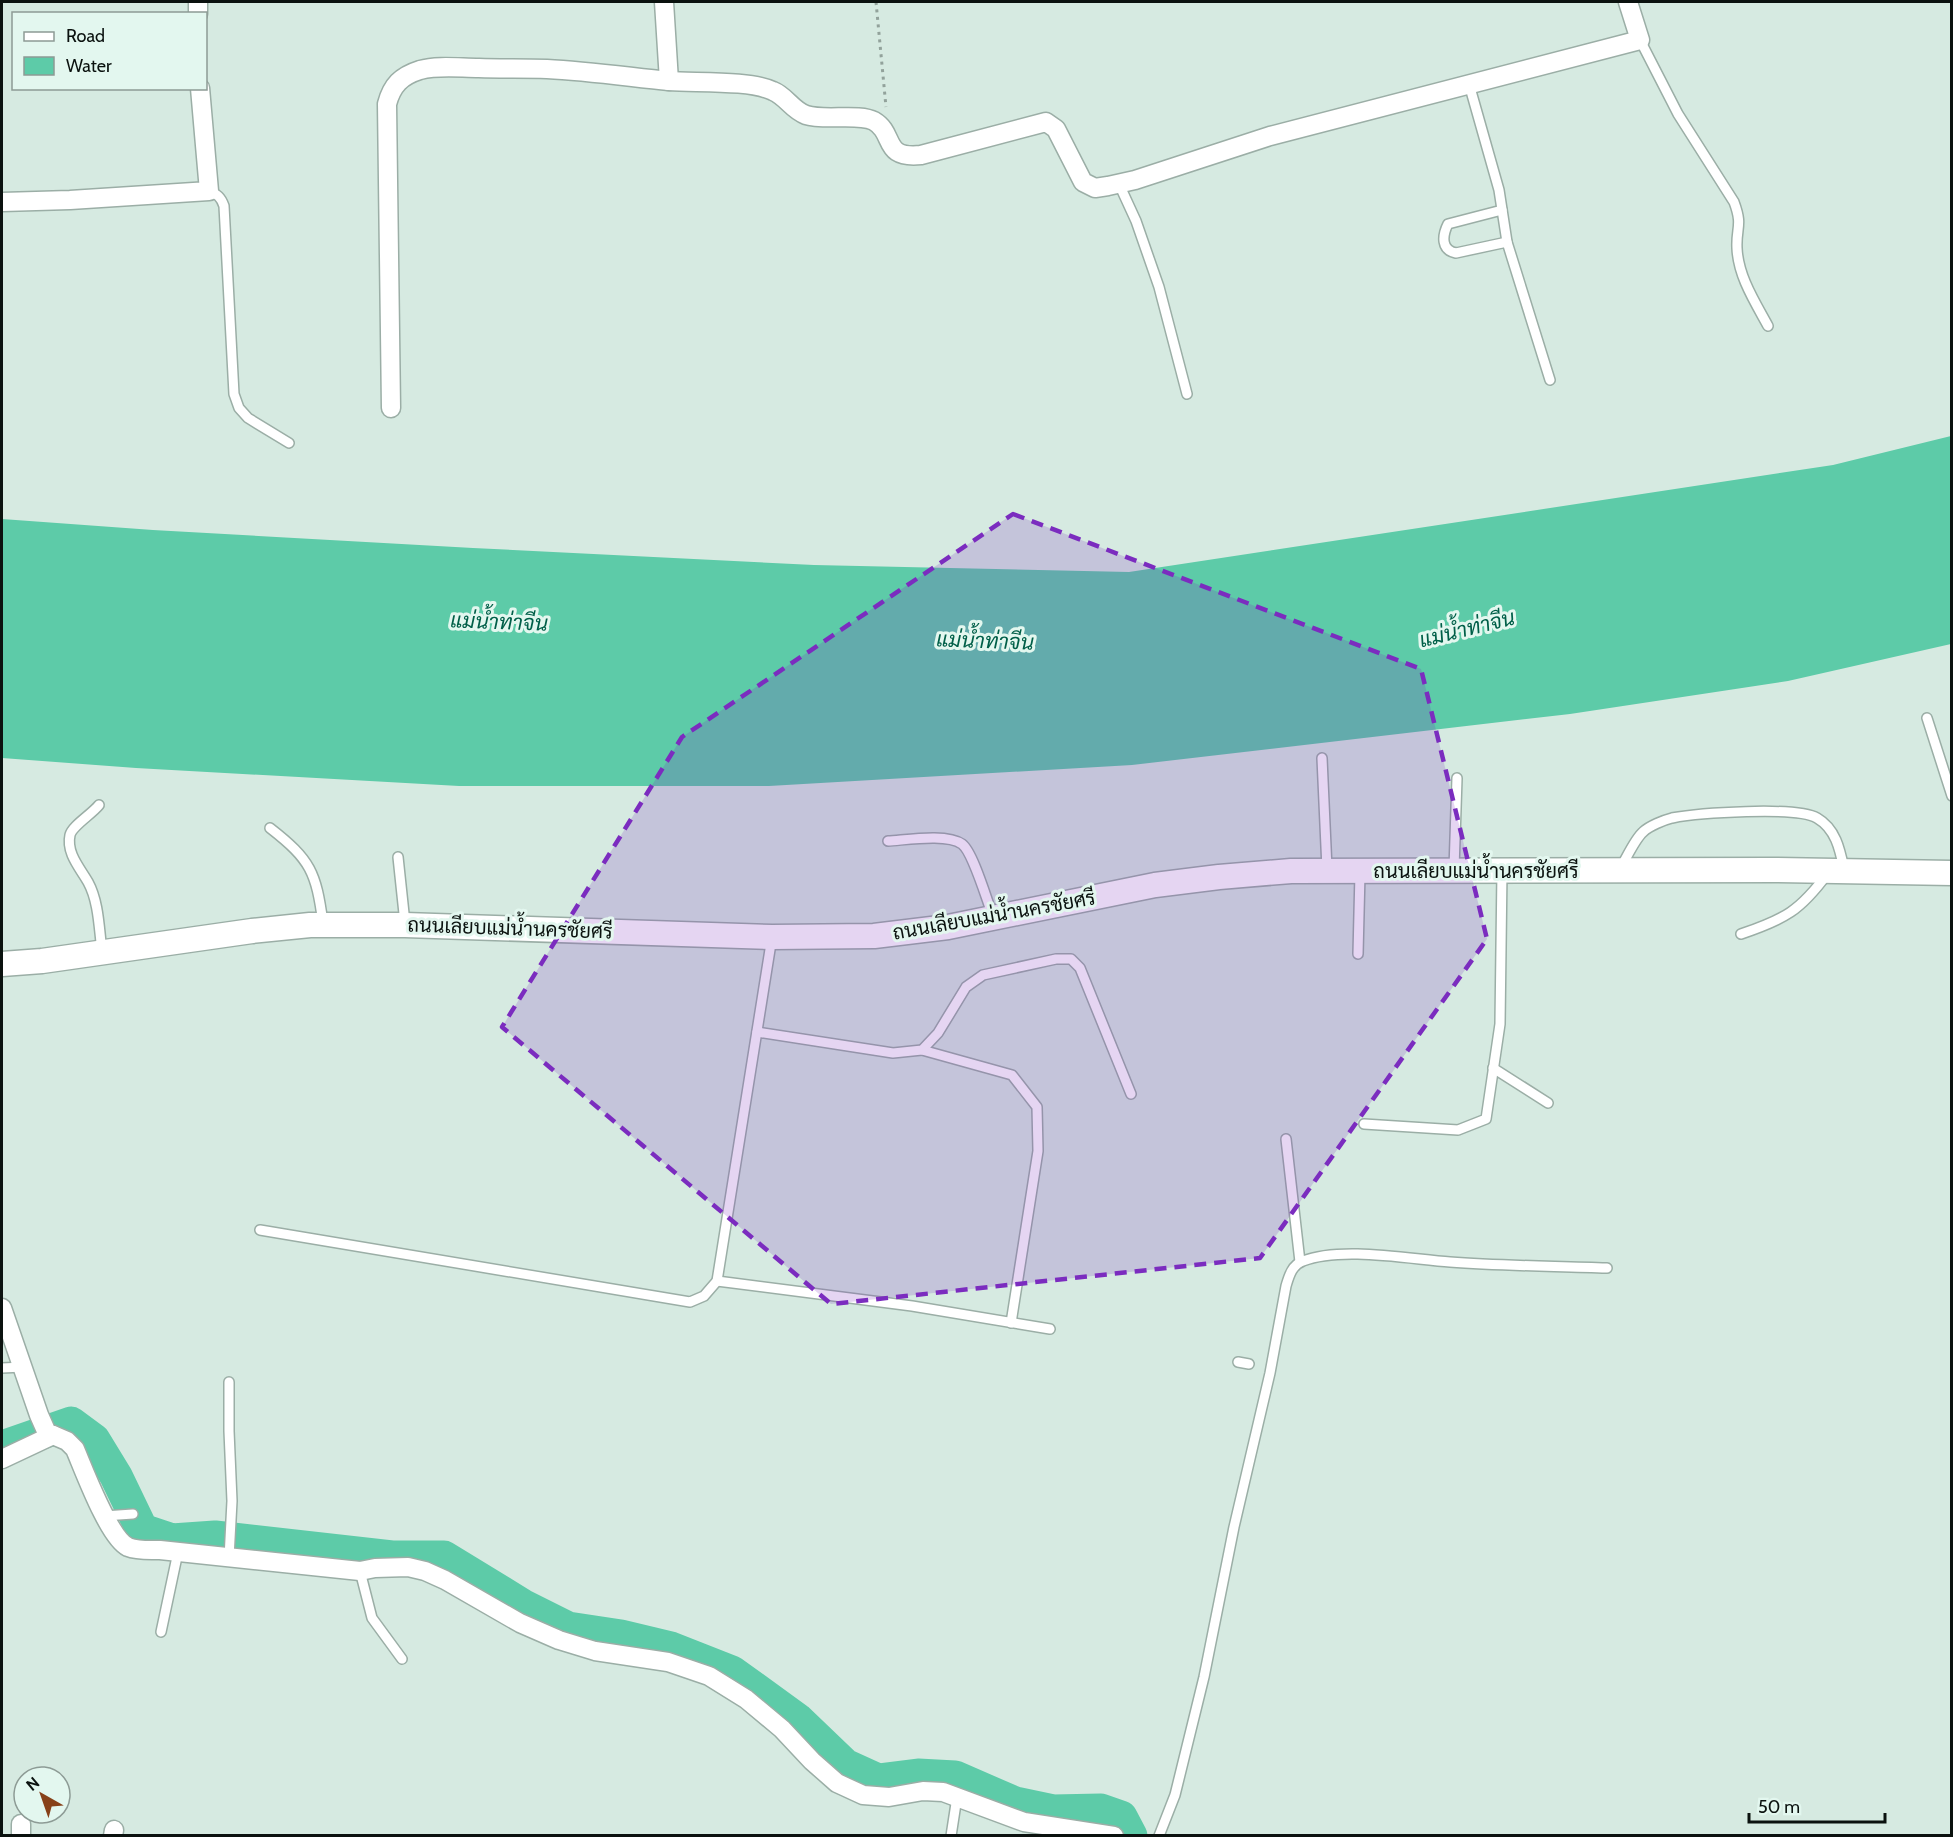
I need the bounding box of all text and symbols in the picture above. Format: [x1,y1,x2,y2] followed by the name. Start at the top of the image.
[12,12,207,90] legend
[66,25,105,47] text: Road
[66,55,112,77] text: Water
[1415,600,1518,652] water label: แม่น้ำท่าจีน
[450,602,549,636] water label: แม่น้ำท่าจีน
[936,621,1035,655] water label: แม่น้ำท่าจีน
[1373,853,1579,883] street label: ถนนเลียบแม่น้ำนครชัยศรี
[890,879,1097,945] street label: ถนนเลียบแม่น้ำนครชัยศรี
[407,906,613,944] street label: ถนนเลียบแม่น้ำนครชัยศรี
[12,1765,72,1825] north arrow
[22,1773,43,1795] text: N
[1749,1786,1886,1824] scale bar
[1758,1796,1800,1818] text: 50 m

